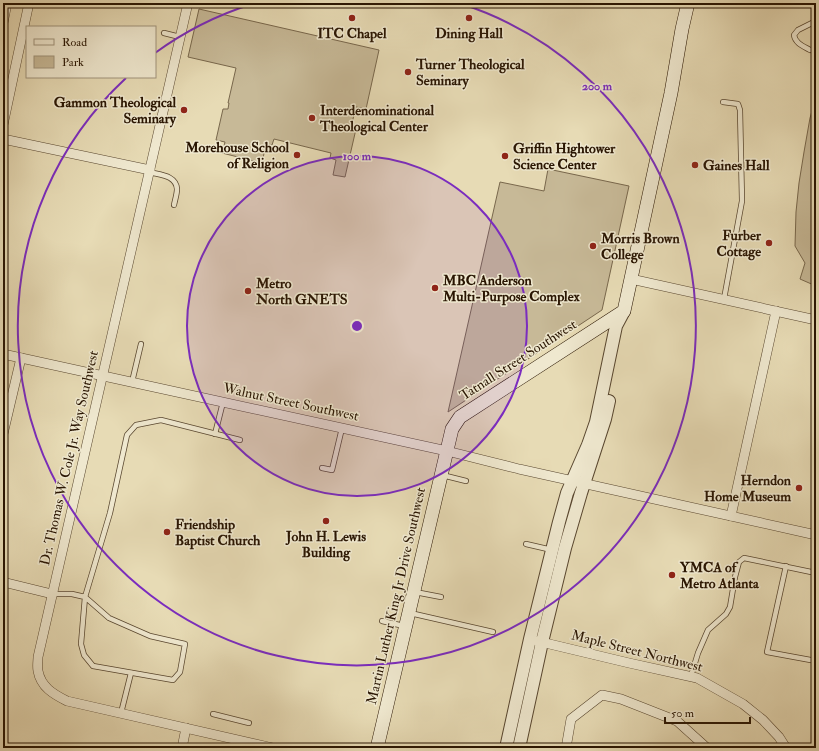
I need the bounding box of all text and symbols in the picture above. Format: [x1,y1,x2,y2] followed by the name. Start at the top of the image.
[347,13,357,23] marker: ITC Chapel
[464,13,474,23] marker: Dining Hall
[317,25,387,43] place label: ITC Chapel
[435,25,503,43] place label: Dining Hall
[26,26,156,78] legend
[62,35,87,50] text: Road
[62,55,84,70] text: Park
[415,56,525,90] place label: Turner Theological Seminary
[403,67,413,77] marker: Turner Theological Seminary
[582,79,613,94] text: 200 m
[54,94,177,128] place label: Gammon Theological Seminary
[319,102,434,136] place label: Interdenominational Theological Center
[179,105,189,115] marker: Gammon Theological Seminary
[307,113,317,123] marker: Interdenominational Theological Center
[184,139,290,173] place label: Morehouse School of Religion
[513,140,616,173] place label: Griffin Hightower Science Center
[343,149,372,164] text: 100 m
[292,150,302,160] marker: Morehouse School of Religion
[500,151,510,161] marker: Griffin Hightower Science Center
[703,157,770,174] place label: Gaines Hall
[690,160,700,170] marker: Gaines Hall
[716,227,762,261] place label: Furber Cottage
[600,230,680,264] place label: Morris Brown College
[764,238,774,248] marker: Furber Cottage
[588,241,598,251] marker: Morris Brown College
[442,272,580,306] place label: MBC Anderson Multi-Purpose Complex
[255,275,348,308] place label: Metro North GNETS
[430,283,440,293] marker: MBC Anderson Multi-Purpose Complex
[243,286,253,296] marker: Metro North GNETS
[456,316,580,404] street label: Tatnall Street Southwest
[350,319,364,333] centre of rings
[36,348,103,567] street label: Dr. Thomas W. Cole Jr. Way Southwest
[221,379,361,425] street label: Walnut Street Southwest
[704,472,792,505] place label: Herndon Home Museum
[794,483,804,493] marker: Herndon Home Museum
[363,485,429,706] street label: Martin Luther King Jr Drive Southwest
[175,516,261,550] place label: Friendship Baptist Church
[321,516,331,526] marker: John H. Lewis Building
[162,527,172,537] marker: Friendship Baptist Church
[285,528,366,562] place label: John H. Lewis Building
[679,559,760,592] place label: YMCA of Metro Atlanta
[667,570,677,580] marker: YMCA of Metro Atlanta
[569,626,705,677] street label: Maple Street Northwest
[665,699,750,725] scale bar
[671,706,695,721] text: 50 m

